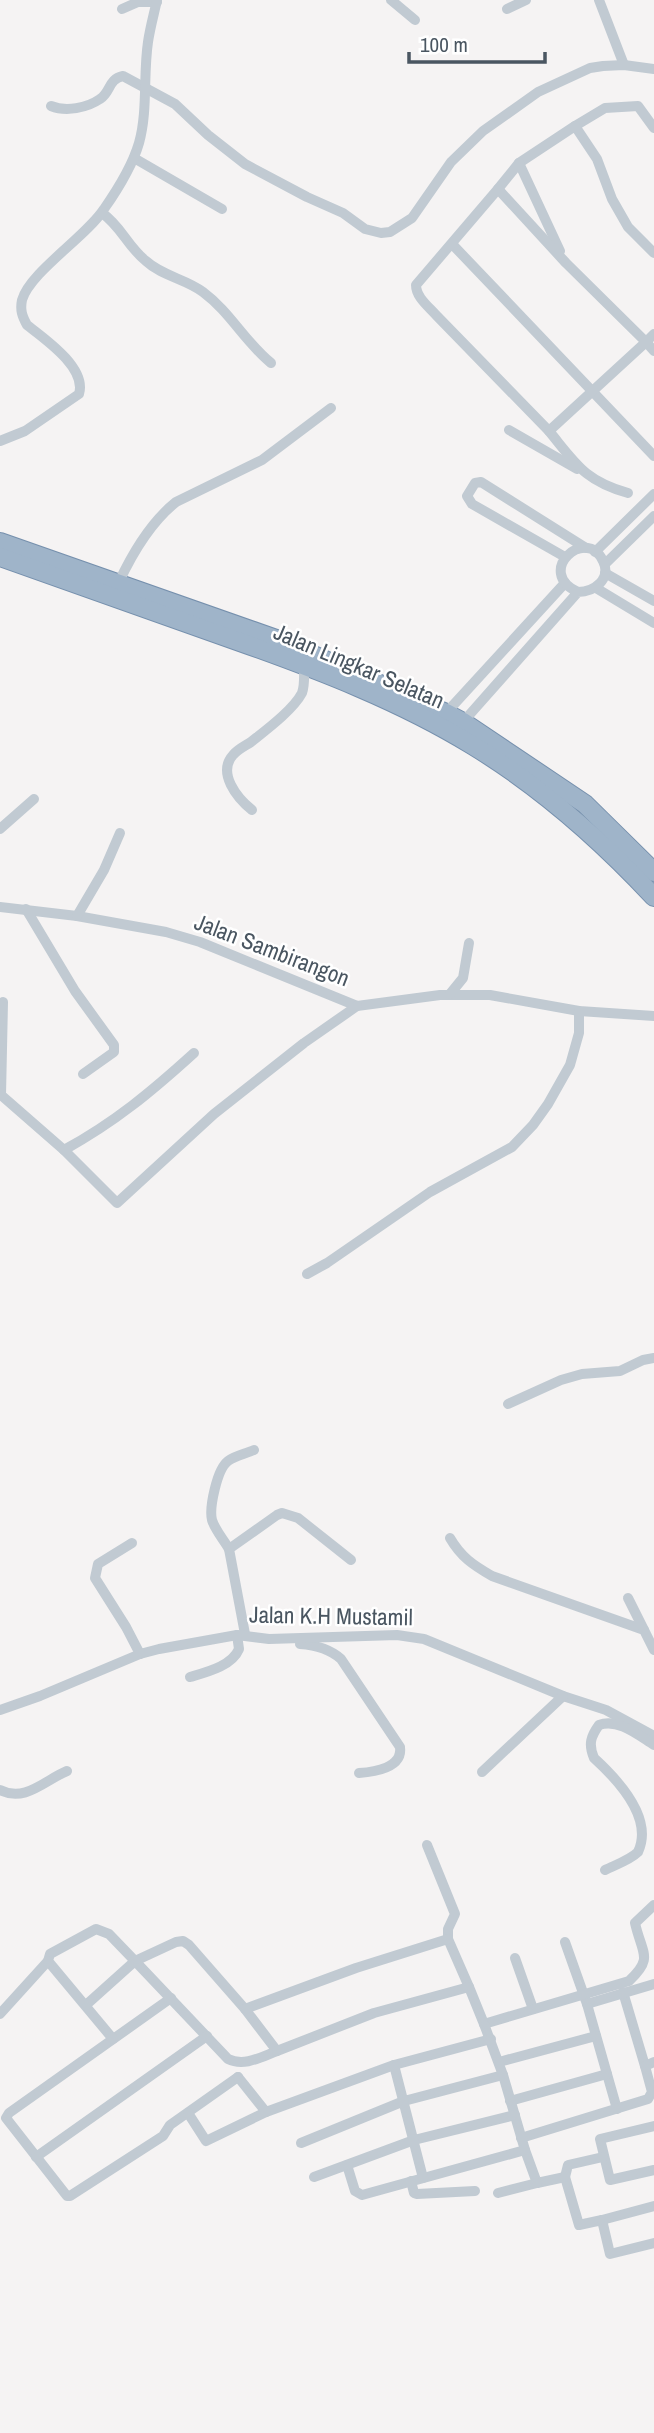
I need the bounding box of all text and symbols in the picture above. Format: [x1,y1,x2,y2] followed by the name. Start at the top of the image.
[409,21,546,65] scale bar
[420,30,468,59] text: 100 m
[269,616,449,715] street label: Jalan Lingkar Selatan
[190,906,354,993] street label: Jalan Sambirangon
[249,1599,413,1632] street label: Jalan K.H Mustamil

